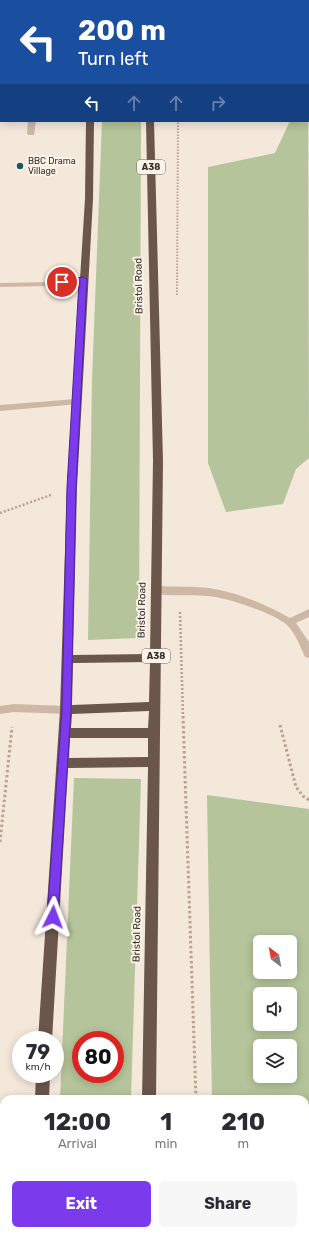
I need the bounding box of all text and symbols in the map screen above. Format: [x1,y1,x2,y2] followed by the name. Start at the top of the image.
[78,14,166,47] text: 200 m
[12,16,64,68] icon: left
[78,48,148,70] text: Turn left
[81,92,103,114] icon: left
[123,92,145,114] icon: ahead
[165,92,187,114] icon: ahead
[207,92,229,114] icon: right
[28,156,76,176] place label: BBC Drama Village
[137,160,165,174] road number: A38
[15,161,25,171] marker: BBC Drama Village
[133,258,145,314] street label: Bristol Road
[45,265,79,299] pin
[51,271,73,293] icon: arrive
[136,582,148,638] street label: Bristol Road
[142,649,170,663] road number: A38
[32,896,74,938] position arrow
[131,906,143,962] street label: Bristol Road
[253,935,297,979] north arrow
[253,935,297,1083] map controls
[253,987,297,1031] button: sound
[72,1031,124,1083] speed limit sign: 80
[253,1039,297,1083] button: layers
[26,1040,50,1064] text: 79
[26,1061,50,1073] text: km/h
[44,1108,111,1136] text: 12:00
[160,1108,172,1136] text: 1
[221,1108,265,1136] text: 210
[58,1136,97,1151] text: Arrival
[155,1136,177,1151] text: min
[237,1136,249,1151] text: m
[12,1181,151,1227] button: Exit
[159,1181,297,1227] button: Share

